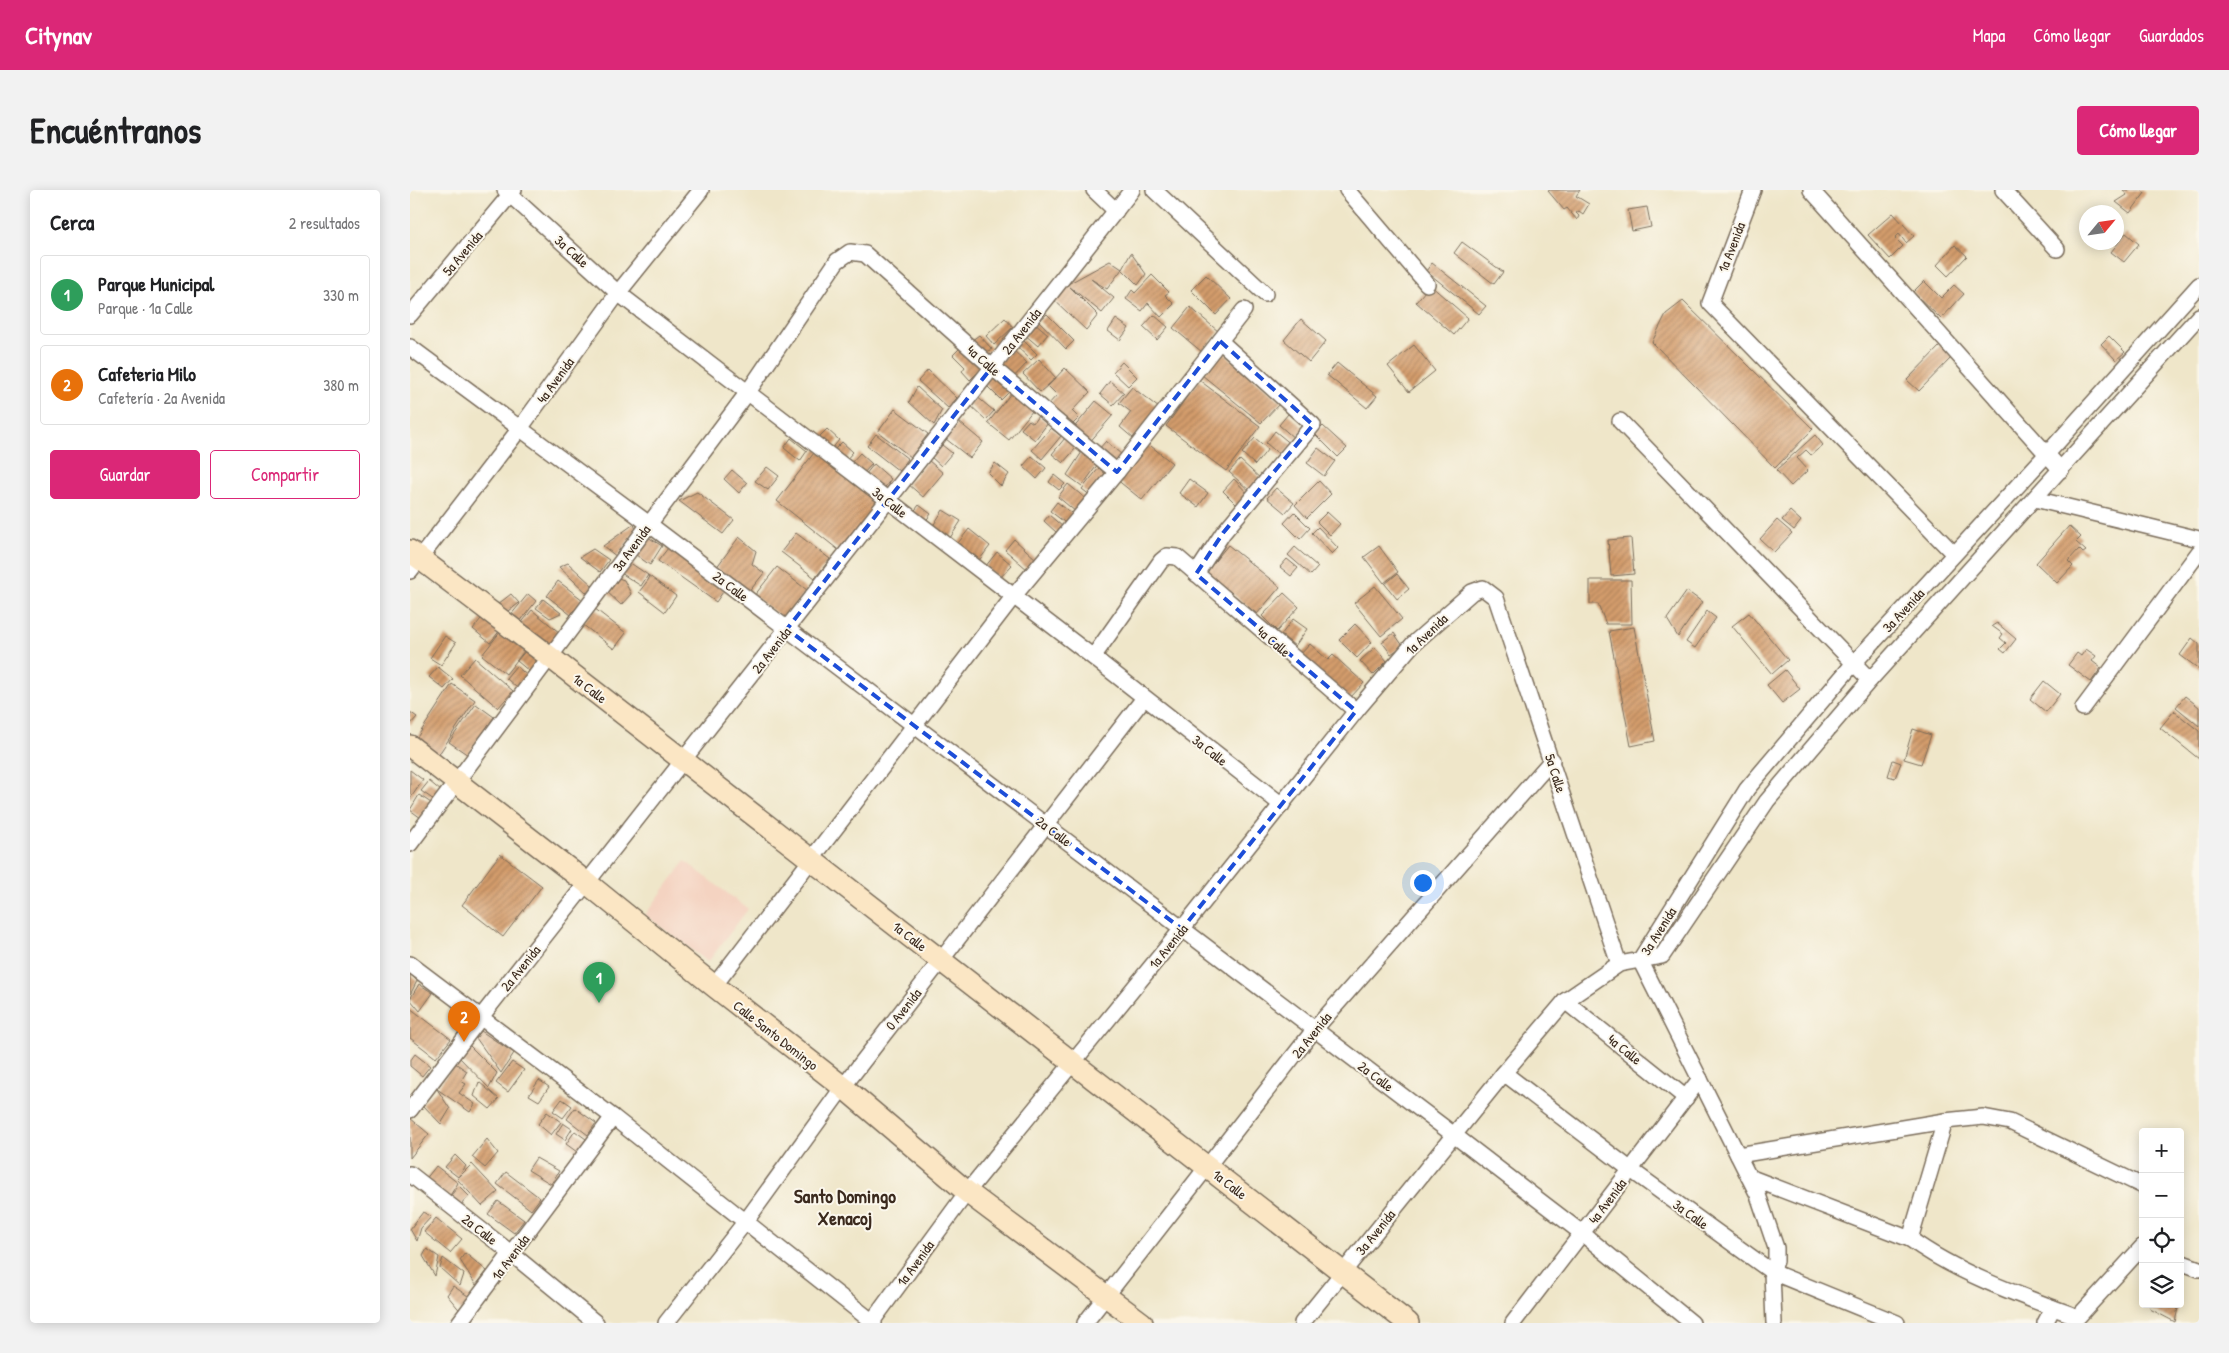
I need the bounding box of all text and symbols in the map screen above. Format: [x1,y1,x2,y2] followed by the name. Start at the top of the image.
[25,19,92,51] text: Citynav
[1973,23,2005,48] text: Mapa
[2033,23,2111,48] text: Cómo llegar
[2139,23,2204,48] text: Guardados
[2077,106,2199,155] button: Cómo llegar
[30,107,201,154] text: Encuéntranos
[2079,205,2124,250] north arrow
[50,208,94,237] text: Cerca
[289,212,360,234] text: 2 resultados
[1713,219,1749,275] street label: 1a Avenida
[438,226,487,279] street label: 5a Avenida
[551,231,593,272] street label: 3a Calle
[98,271,214,297] text: Parque Municipal
[64,284,70,306] text: 1
[323,284,359,306] text: 330 m
[98,297,193,319] text: Parque · 1a Calle
[997,304,1045,358] street label: 2a Avenida
[963,340,1005,380] street label: 4a Calle
[532,353,578,407] street label: 4a Avenida
[98,361,196,387] text: Cafeteria Milo
[63,374,71,396] text: 2
[323,374,359,396] text: 380 m
[98,387,225,409] text: Cafetería · 2a Avenida
[50,450,200,499] button: Guardar
[210,450,360,499] button: Compartir
[868,482,912,522] street label: 3a Calle
[608,520,655,575] street label: 3a Avenida
[709,566,753,606] street label: 2a Calle
[1878,584,1929,636] street label: 3a Avenida
[1401,609,1452,659] street label: 1a Avenida
[1253,621,1295,661] street label: 4a Calle
[747,623,795,677] street label: 2a Avenida
[569,669,611,708] street label: 1a Calle
[1188,730,1232,770] street label: 3a Calle
[1541,751,1571,795] street label: 5a Calle
[1032,811,1076,851] street label: 2a Calle
[1410,870,1436,896] your location
[1636,903,1680,959] street label: 3a Avenida
[889,917,931,956] street label: 1a Calle
[1144,919,1192,972] street label: 1a Avenida
[496,941,545,995] street label: 2a Avenida
[583,962,615,1003] pin: 1
[881,984,926,1034] street label: 0 Avenida
[729,996,823,1075] street label: Calle Santo Domingo
[448,1001,480,1042] pin: 2
[1287,1008,1336,1062] street label: 2a Avenida
[1604,1029,1646,1069] street label: 4a Calle
[1354,1056,1398,1096] street label: 2a Calle
[2139,1128,2184,1308] map controls
[2139,1128,2184,1173] button: +
[1209,1165,1251,1204] street label: 1a Calle
[2139,1173,2184,1218] button: −
[1584,1174,1631,1228] street label: 4a Avenida
[794,1183,896,1231] district label: Santo Domingo Xenacoj
[1669,1195,1713,1234] street label: 3a Calle
[1351,1205,1400,1259] street label: 3a Avenida
[458,1209,502,1249] street label: 2a Calle
[2139,1218,2184,1263] button: locate
[487,1230,534,1284] street label: 1a Avenida
[892,1236,938,1290] street label: 1a Avenida
[2139,1263,2184,1308] button: layers

